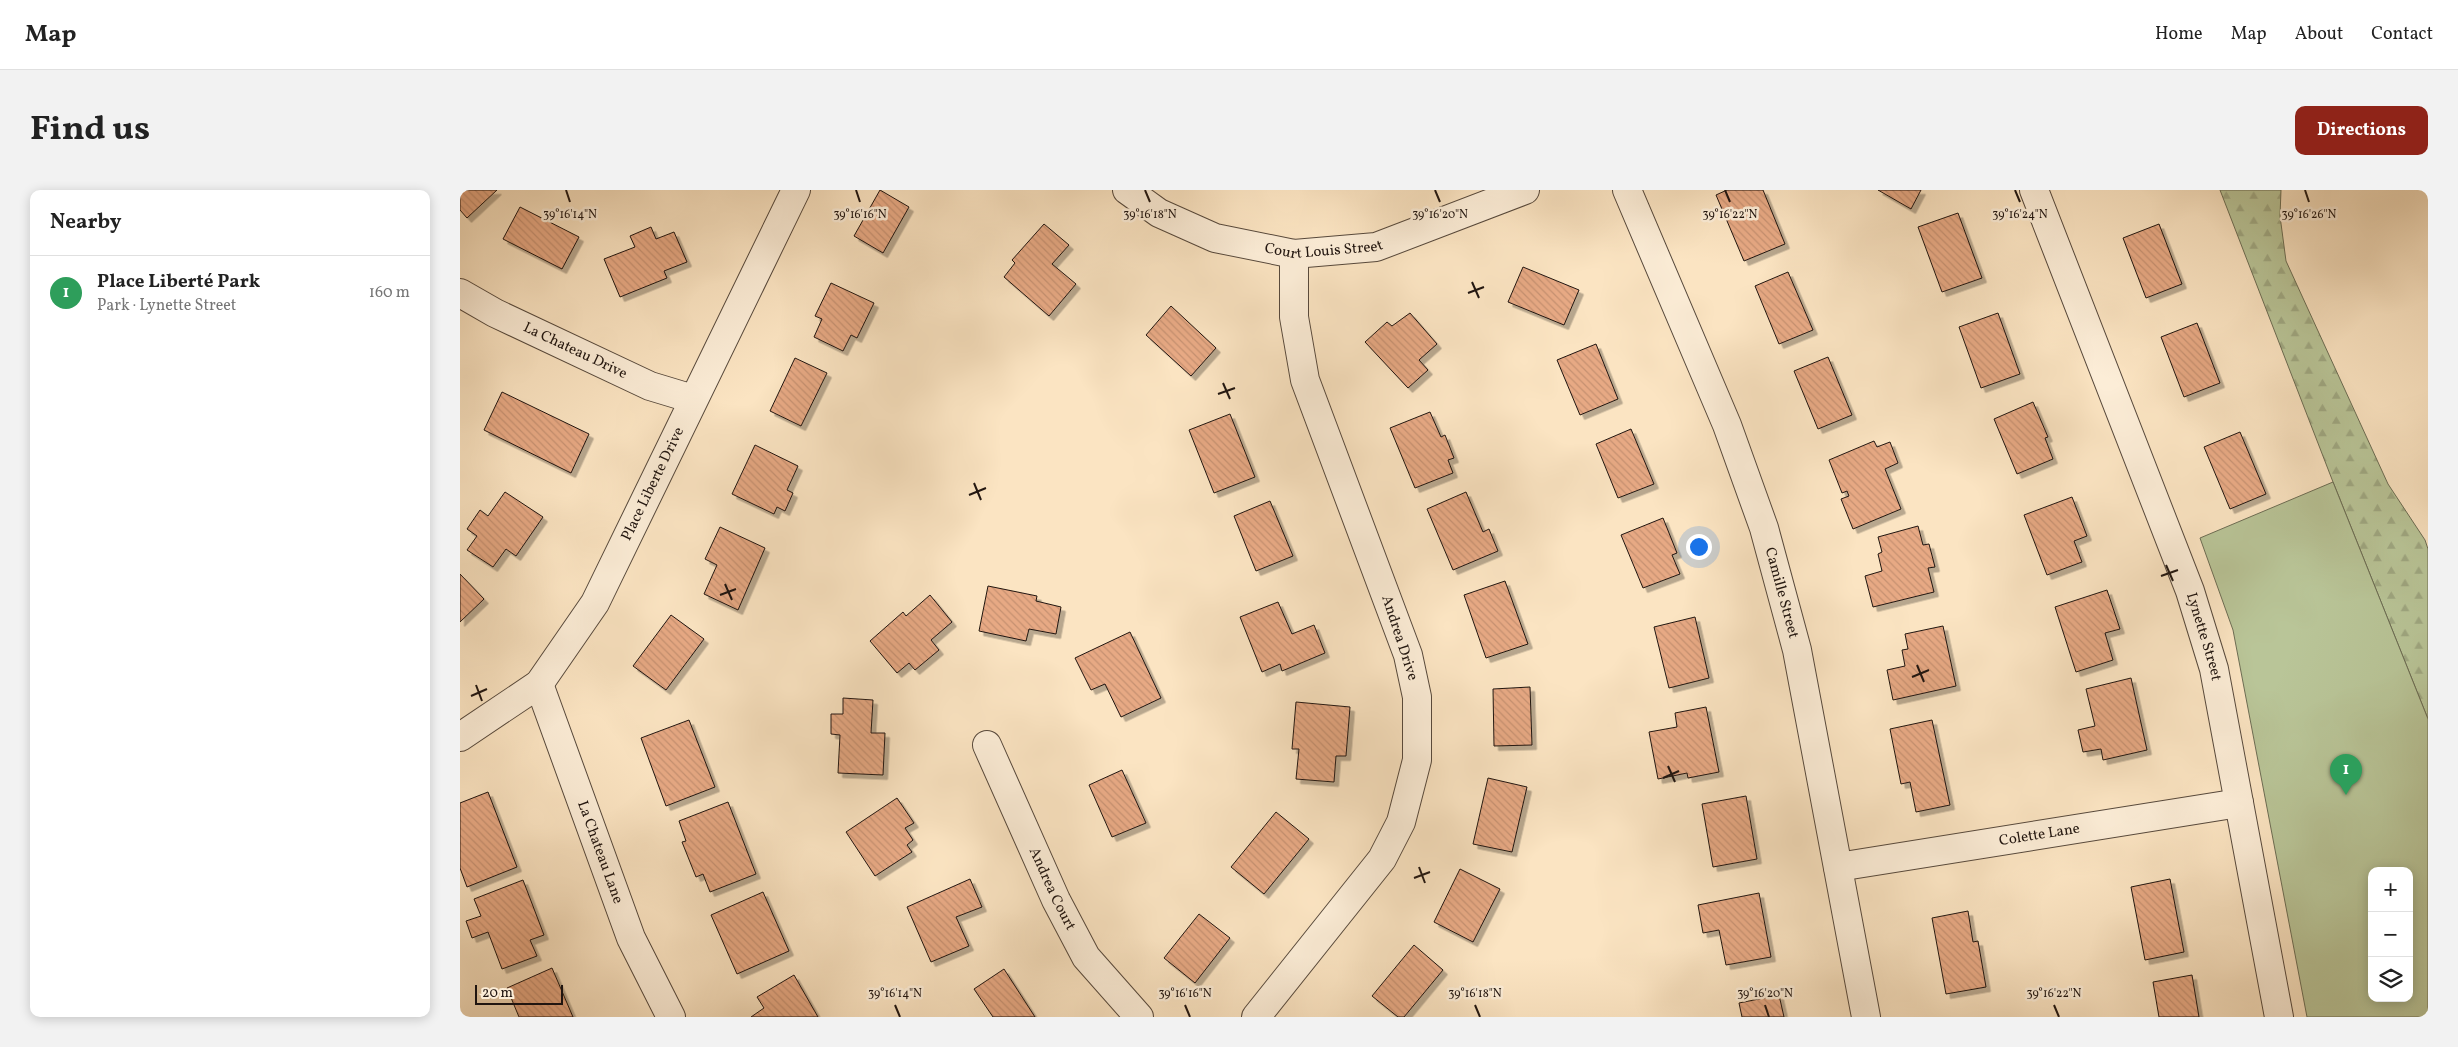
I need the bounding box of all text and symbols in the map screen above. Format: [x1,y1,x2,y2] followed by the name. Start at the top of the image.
[25,18,76,52] text: Map
[2155,22,2203,47] text: Home
[2231,22,2267,47] text: Map
[2295,22,2343,47] text: About
[2371,22,2433,47] text: Contact
[30,106,150,154] text: Find us
[2295,106,2428,155] button: Directions
[543,207,597,223] text: 39°16'14"N
[833,207,887,223] text: 39°16'16"N
[1123,207,1177,223] text: 39°16'18"N
[1412,207,1468,223] text: 39°16'20"N
[1702,207,1758,223] text: 39°16'22"N
[1992,207,2048,223] text: 39°16'24"N
[2282,207,2337,223] text: 39°16'26"N
[50,208,121,237] text: Nearby
[1263,235,1386,265] street label: Court Louis Street
[97,269,260,295] text: Place Liberté Park
[63,282,69,304] text: 1
[369,282,410,304] text: 160 m
[97,295,237,317] text: Park · Lynette Street
[520,317,631,384] street label: La Chateau Drive
[616,424,690,544] street label: Place Liberte Drive
[1686,534,1712,560] your location
[1759,545,1804,641] street label: Camille Street
[2181,590,2226,683] street label: Lynette Street
[1375,593,1423,683] street label: Andrea Drive
[2330,754,2362,795] pin: 1
[572,798,628,907] street label: La Chateau Lane
[1997,818,2081,852] street label: Colette Lane
[1023,844,1081,934] street label: Andrea Court
[2368,867,2413,1002] map controls
[2368,867,2413,912] button: +
[2368,912,2413,957] button: −
[2368,957,2413,1002] button: layers
[475,982,562,1005] scale bar
[482,984,513,1003] text: 20 m
[868,986,922,1002] text: 39°16'14"N
[1158,986,1212,1002] text: 39°16'16"N
[1448,986,1502,1002] text: 39°16'18"N
[1737,986,1793,1002] text: 39°16'20"N
[2026,986,2082,1002] text: 39°16'22"N

